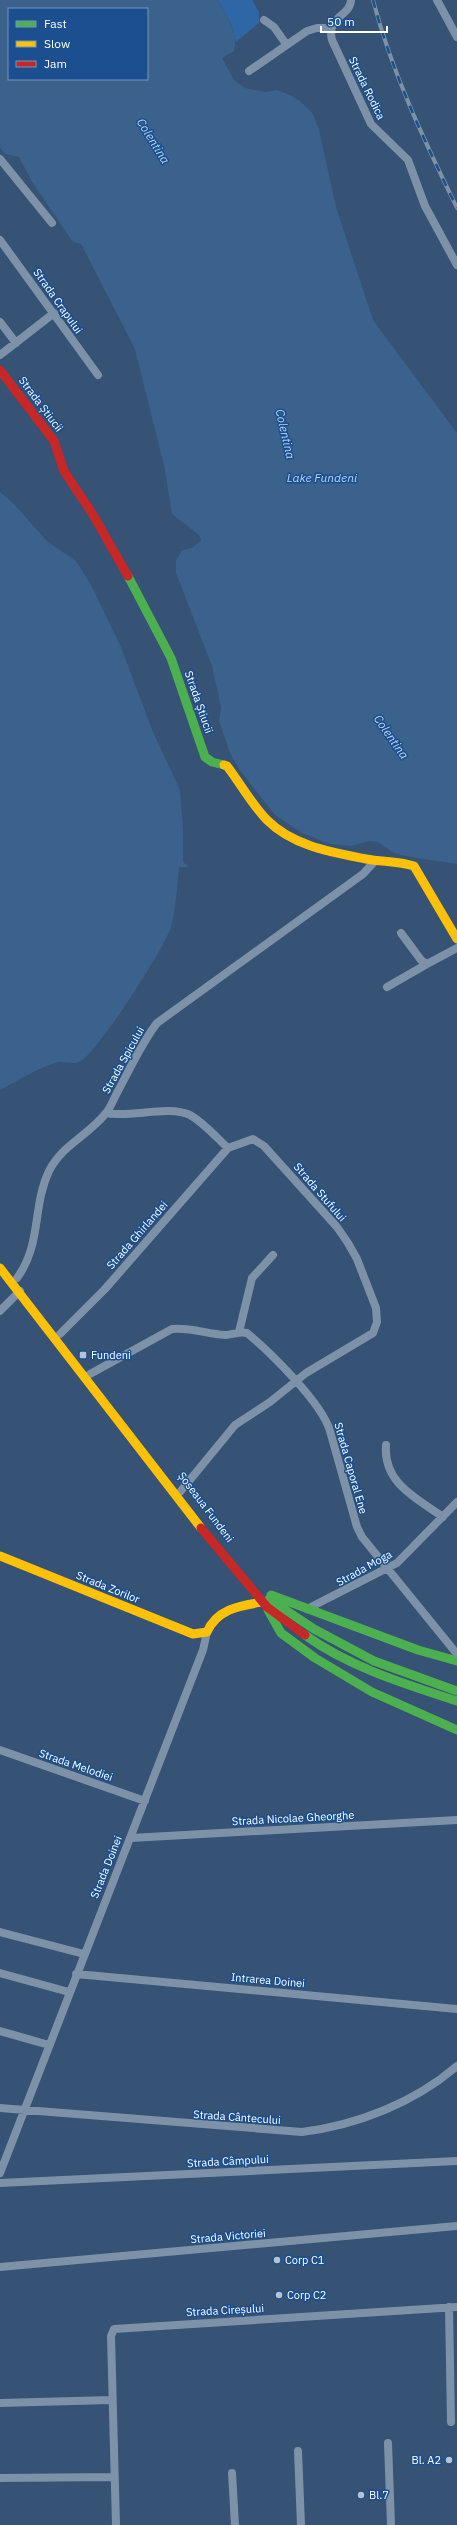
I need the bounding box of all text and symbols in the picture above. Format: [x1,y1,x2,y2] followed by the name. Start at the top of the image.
[8,8,148,80] legend
[321,8,387,34] scale bar
[327,14,355,29] text: 50 m
[44,16,67,31] text: Fast
[44,36,70,51] text: Slow
[346,54,388,122] street label: Strada Rodica
[44,56,67,71] text: Jam
[134,115,173,166] water label: Colentina
[30,266,86,336] street label: Strada Crapului
[16,374,66,434] street label: Strada Știucii
[272,407,298,460] water label: Colentina
[287,470,358,485] water label: Lake Fundeni
[182,669,216,735] street label: Strada Știucii
[371,712,412,762] water label: Colentina
[99,1024,147,1096] street label: Strada Spicului
[291,1160,349,1224] street label: Strada Stufului
[104,1198,170,1272] street label: Strada Ghirlandei
[91,1348,131,1362] place label: Fundeni
[78,1350,88,1360] marker: Fundeni
[331,1421,371,1515] street label: Strada Caporal Ene
[175,1469,237,1545] street label: Șoseaua Fundeni
[334,1547,394,1589] street label: Strada Moga
[74,1568,142,1606] street label: Strada Zorilor
[37,1746,115,1784] street label: Strada Melodiei
[231,1808,355,1828] street label: Strada Nicolae Gheorghe
[87,1834,125,1900] street label: Strada Doinei
[230,1970,306,1990] street label: Intrarea Doinei
[193,2107,281,2127] street label: Strada Cântecului
[187,2152,269,2170] street label: Strada Câmpului
[190,2226,266,2246] street label: Strada Victoriei
[285,2253,325,2267] place label: Corp C1
[272,2255,282,2265] marker: Corp C1
[287,2288,326,2302] place label: Corp C2
[274,2290,284,2300] marker: Corp C2
[186,2301,264,2319] street label: Strada Cireșului
[411,2453,441,2467] place label: Bl. A2
[444,2455,454,2465] marker: Bl. A2
[369,2488,389,2502] place label: Bl.7
[356,2490,366,2500] marker: Bl.7

